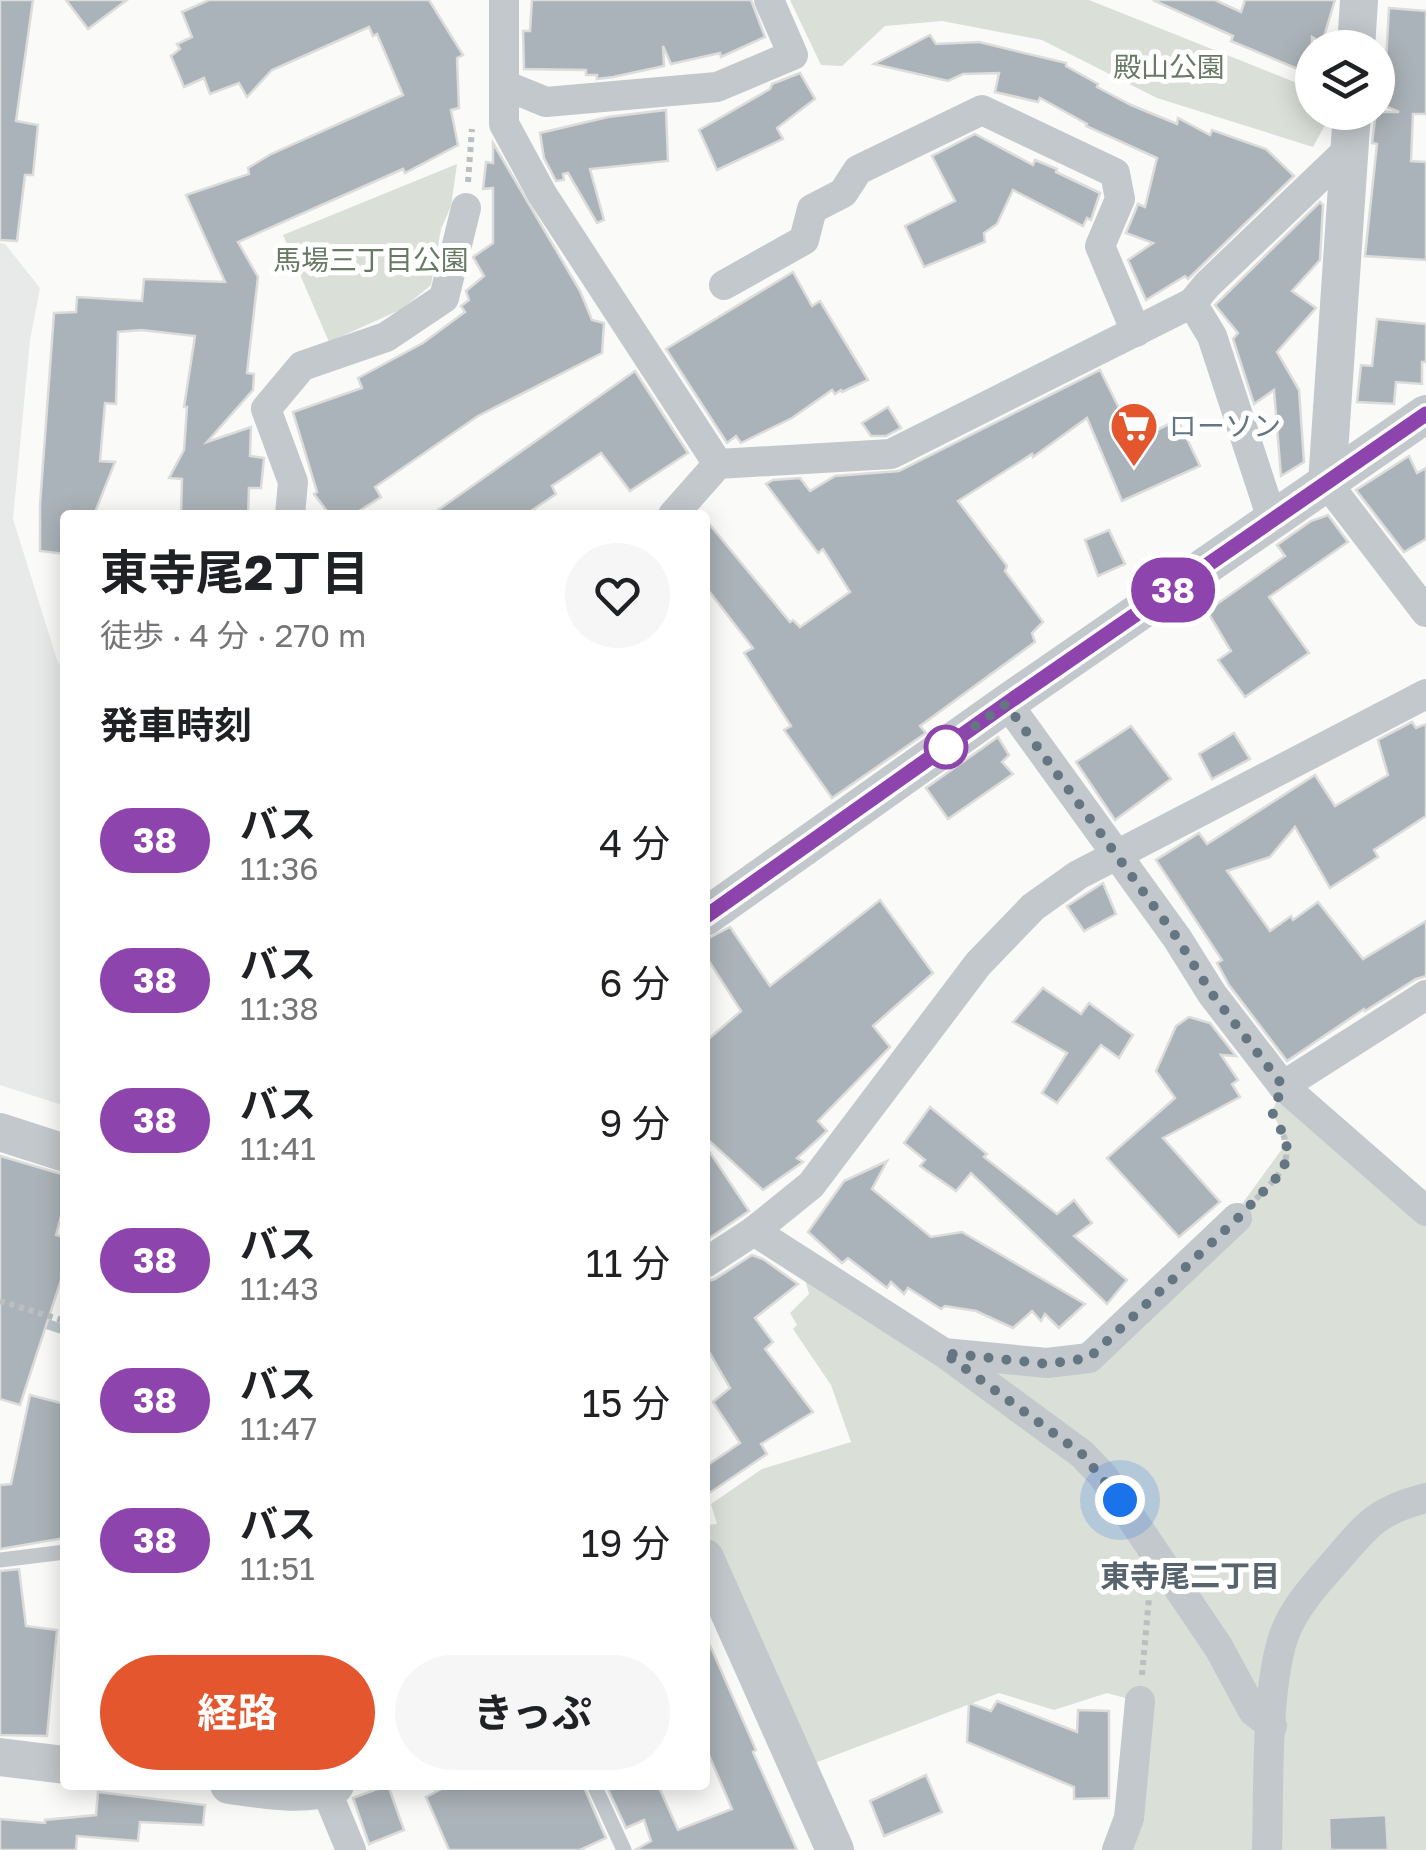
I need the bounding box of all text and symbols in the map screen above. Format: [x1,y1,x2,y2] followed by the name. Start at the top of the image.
[1295,30,1395,130] map controls
[1295,30,1395,130] button: layers
[1113,50,1225,83] park label: 殿山公園
[273,243,469,276] park label: 馬場三丁目公園
[1108,400,1160,468] supermarket icon: ローソン
[1169,409,1281,442] place label: ローソン
[100,543,369,601] text: 東寺尾2丁目
[565,543,670,648] button: heart
[1128,558,1218,622] line badge: 38
[1151,569,1195,611] text: 38
[100,616,366,654] text: 徒歩 · 4 分 · 270 m
[100,702,252,747] text: 発車時刻
[925,726,967,768] unlabelled marker
[240,801,316,846] text: バス
[133,819,177,861] text: 38
[599,820,670,865] text: 4 分
[240,849,319,887] text: 11:36
[240,941,316,986] text: バス
[133,959,177,1001] text: 38
[600,960,670,1005] text: 6 分
[240,989,319,1027] text: 11:38
[240,1081,316,1126] text: バス
[133,1099,177,1141] text: 38
[600,1100,670,1145] text: 9 分
[240,1129,316,1167] text: 11:41
[240,1221,316,1266] text: バス
[133,1239,177,1281] text: 38
[586,1240,670,1285] text: 11 分
[240,1269,319,1307] text: 11:43
[240,1361,316,1406] text: バス
[133,1379,177,1421] text: 38
[582,1380,670,1425] text: 15 分
[240,1409,317,1447] text: 11:47
[1095,1475,1145,1525] your location
[240,1501,316,1546] text: バス
[133,1519,177,1561] text: 38
[581,1520,670,1565] text: 19 分
[240,1549,315,1587] text: 11:51
[1100,1558,1280,1594] district label: 東寺尾二丁目
[100,1655,375,1770] button: 経路
[395,1655,670,1770] button: きっぷ

